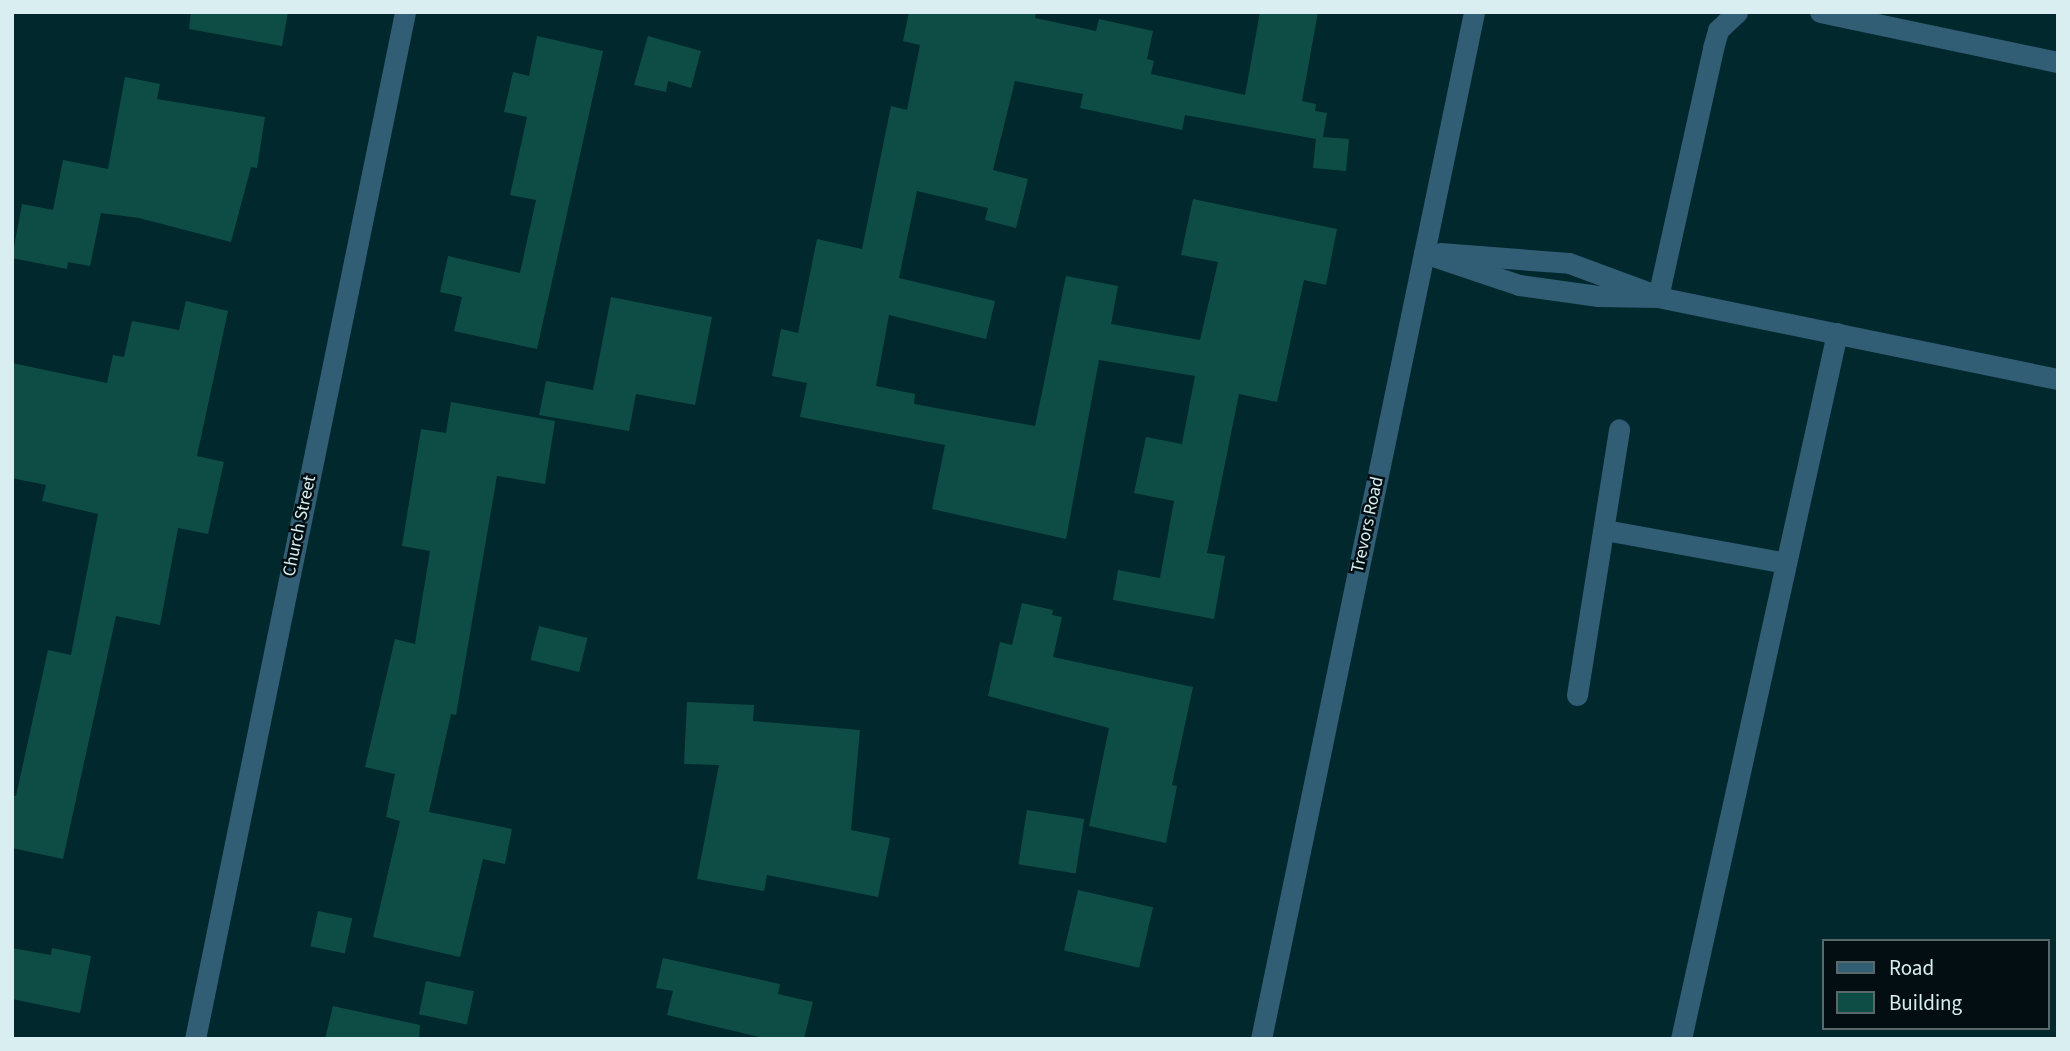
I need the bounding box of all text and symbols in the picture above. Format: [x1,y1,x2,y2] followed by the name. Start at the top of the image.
[279,474,321,578] street label: Church Street
[1347,475,1389,575] street label: Trevors Road
[1822,939,2049,1030] legend
[1889,953,1934,983] text: Road
[1889,988,1962,1018] text: Building

